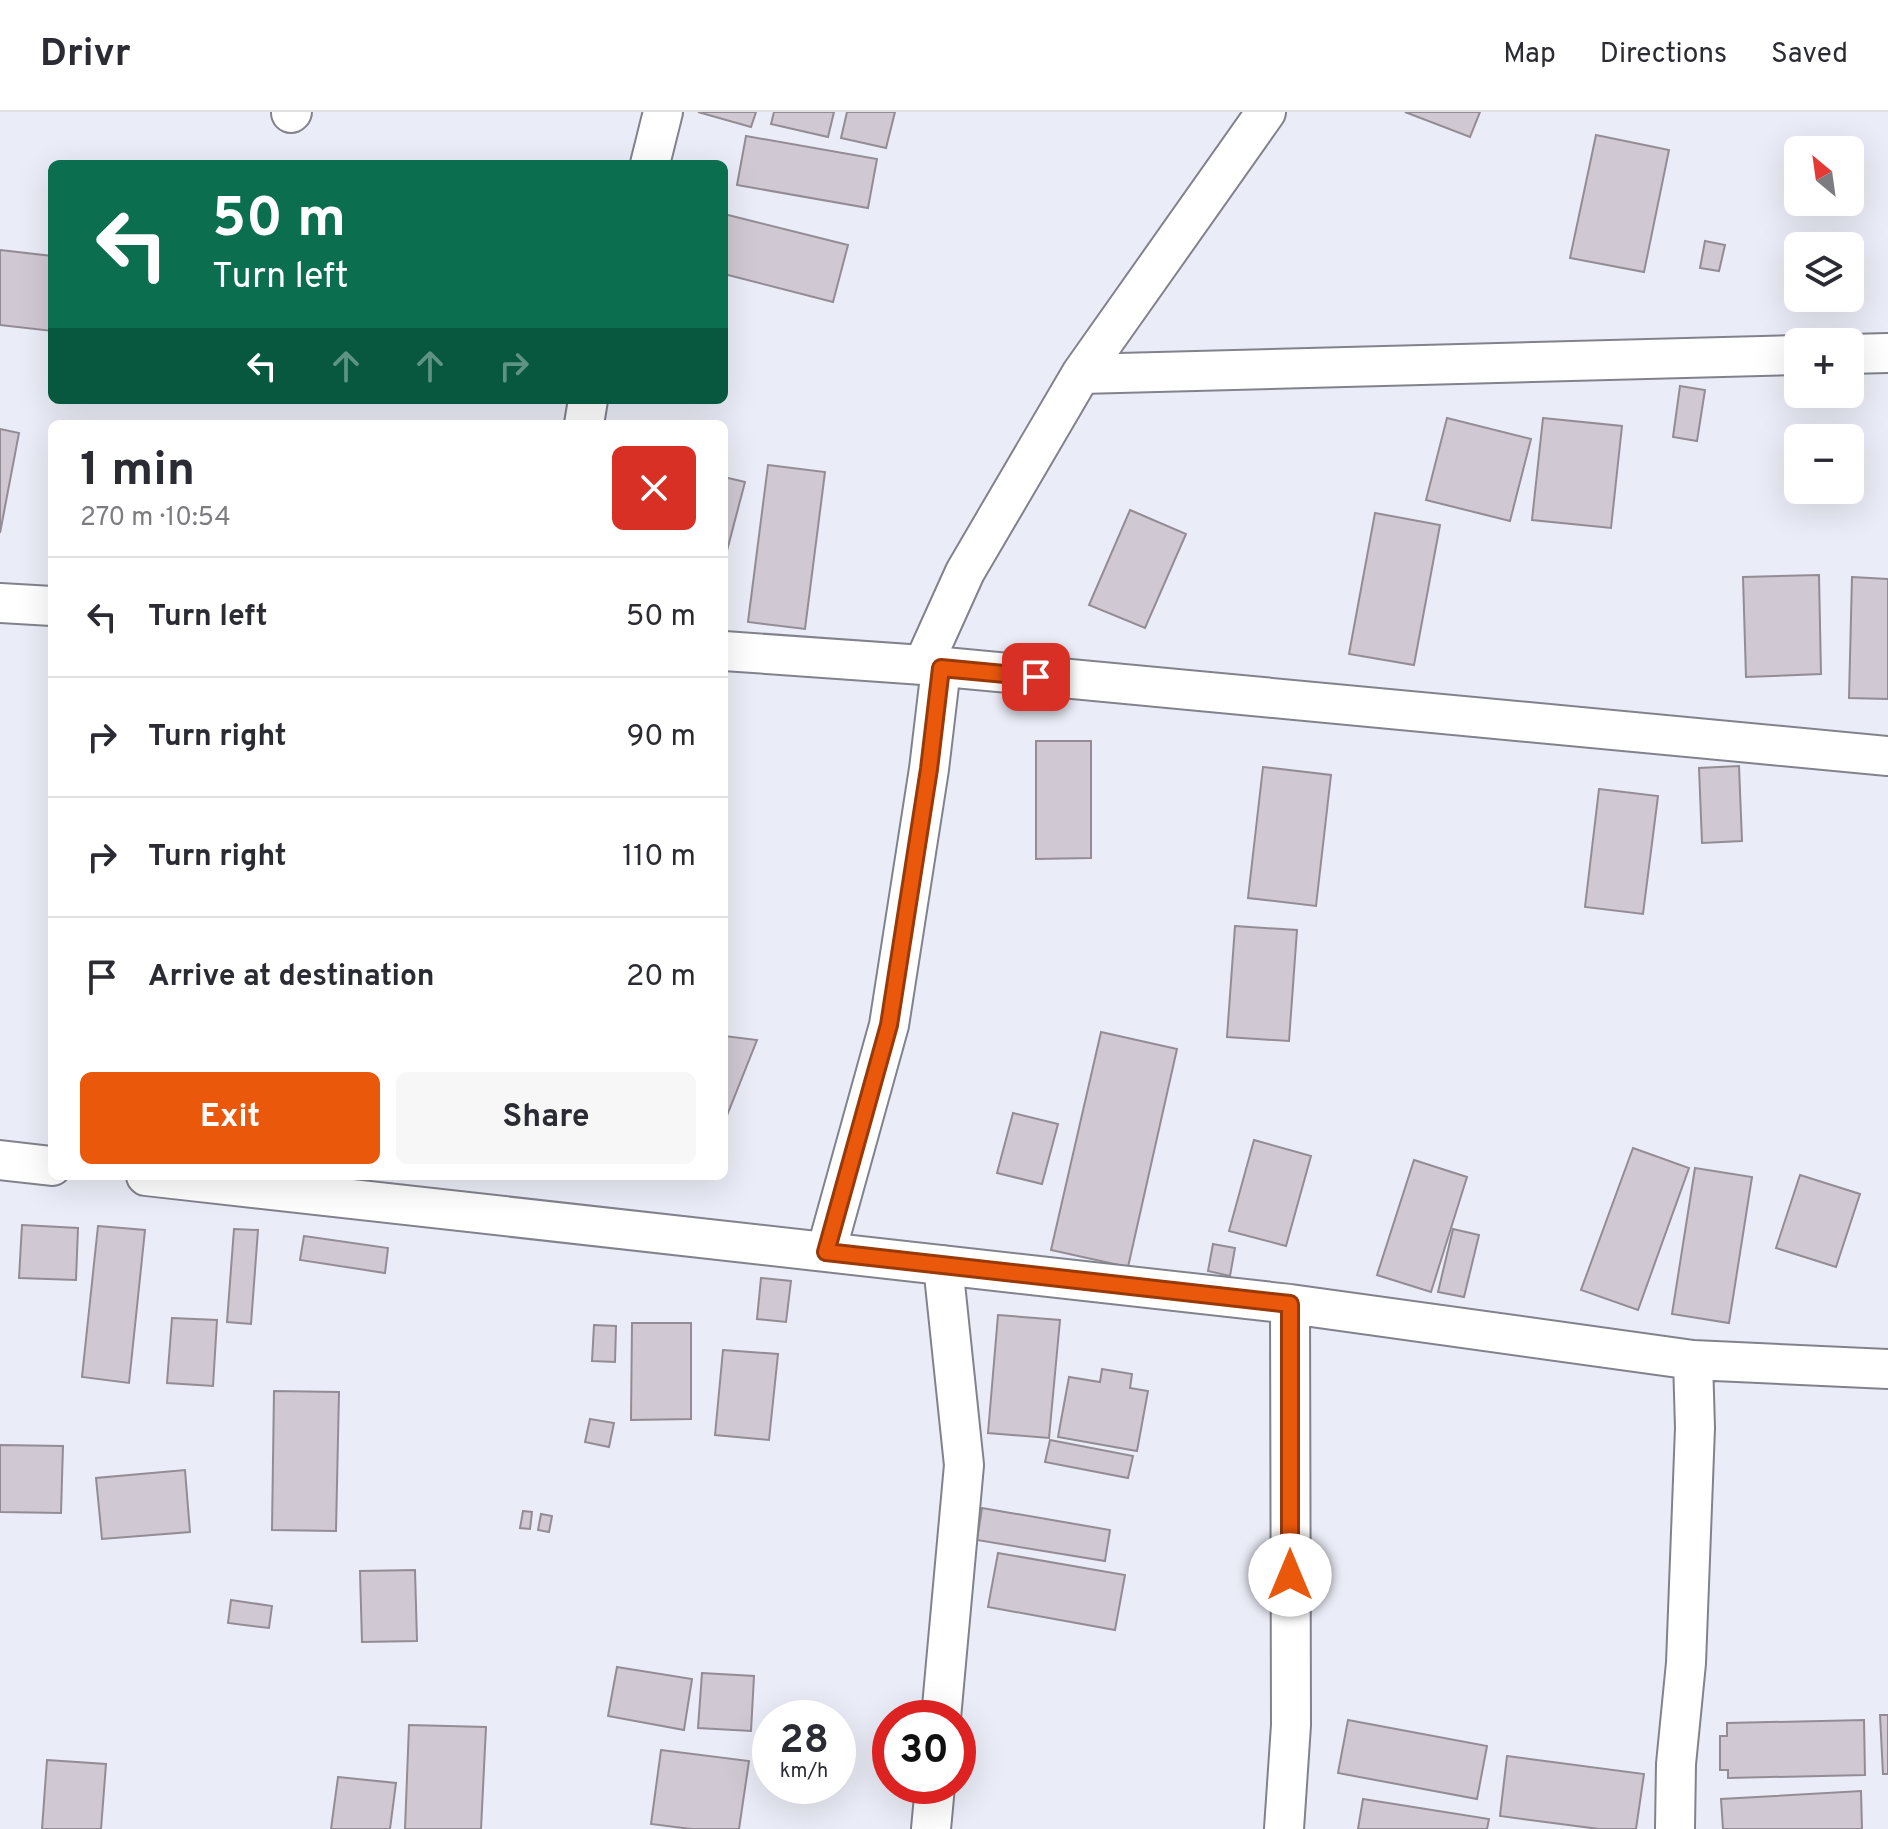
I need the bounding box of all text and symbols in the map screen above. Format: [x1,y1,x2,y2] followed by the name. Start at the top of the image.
[40,31,131,80] text: Drivr
[1503,37,1556,73] text: Map
[1600,37,1727,73] text: Directions
[1771,37,1848,73] text: Saved
[1784,136,1864,216] north arrow
[1784,136,1864,504] map controls
[212,186,346,256] text: 50 m
[80,192,184,296] icon: left
[1784,232,1864,312] button: layers
[212,255,349,301] text: Turn left
[1784,328,1864,408] button: +
[240,344,284,388] icon: left
[324,344,368,388] icon: ahead
[408,344,452,388] icon: ahead
[492,344,536,388] icon: right
[1784,424,1864,504] button: −
[80,442,195,502] text: 1 min
[612,446,696,530] button: close
[80,502,231,535] text: 270 m · 10:54
[80,595,124,639] icon: left
[148,599,268,636] text: Turn left
[626,599,696,636] text: 50 m
[1002,643,1070,711] pin
[1014,655,1058,699] icon: arrive
[80,715,124,759] icon: right
[148,719,286,756] text: Turn right
[627,719,696,756] text: 90 m
[80,835,124,879] icon: right
[148,839,286,876] text: Turn right
[622,839,696,876] text: 110 m
[80,955,124,999] icon: arrive
[148,959,434,996] text: Arrive at destination
[626,959,696,996] text: 20 m
[80,1072,380,1164] button: Exit
[396,1072,696,1164] button: Share
[1248,1533,1332,1617] position arrow
[872,1700,976,1804] speed limit sign: 30
[779,1717,829,1767] text: 28
[780,1759,828,1785] text: km/h

